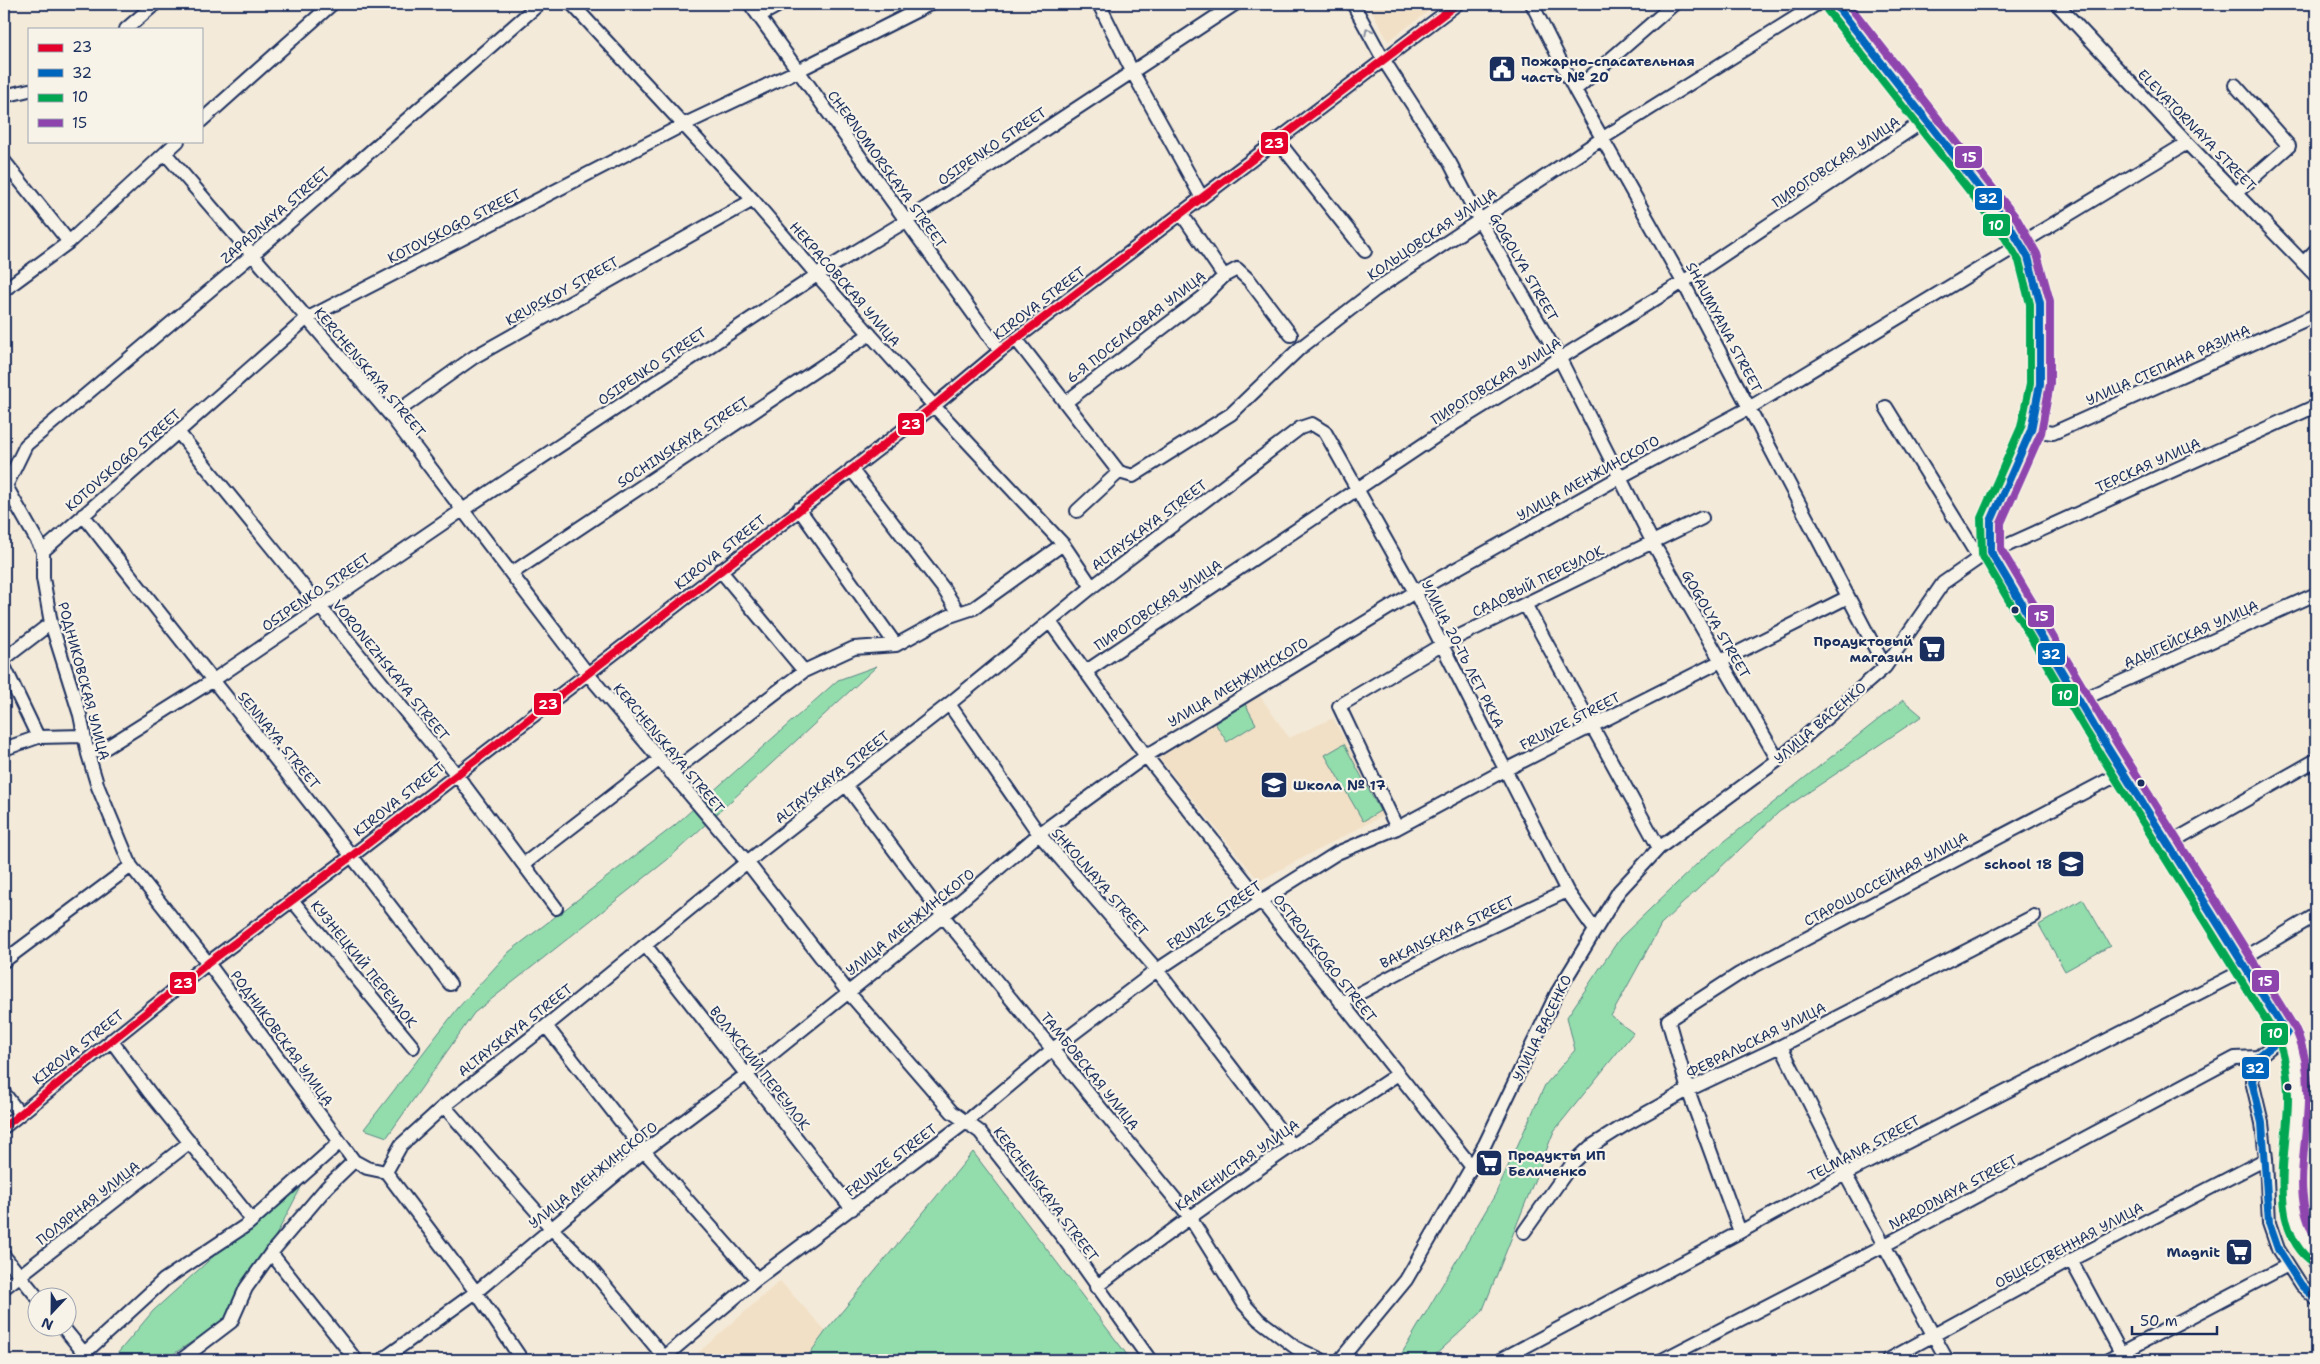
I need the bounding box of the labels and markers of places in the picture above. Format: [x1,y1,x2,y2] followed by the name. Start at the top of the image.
[1521,52,1695,86] place label: Пожарно-спасательная часть № 20
[1487,54,1517,84] public building icon: Пожарно-спасательная часть № 20
[2010,605,2020,615] unlabelled marker
[1814,632,1913,666] place label: Продуктовый магазин
[1917,634,1947,664] supermarket icon: Продуктовый магазин
[1259,770,1289,800] school or university icon: Школа № 17
[1293,776,1386,794] place label: Школа № 17
[2136,778,2146,788] unlabelled marker
[2056,849,2086,879] school or university icon: school 18
[1984,855,2052,873] place label: school 18
[2283,1082,2293,1092] unlabelled marker
[1508,1146,1606,1180] place label: Продукты ИП Беличенко
[1474,1148,1504,1178] supermarket icon: Продукты ИП Беличенко
[2224,1237,2254,1267] supermarket icon: Magnit
[2167,1243,2220,1261] place label: Magnit

